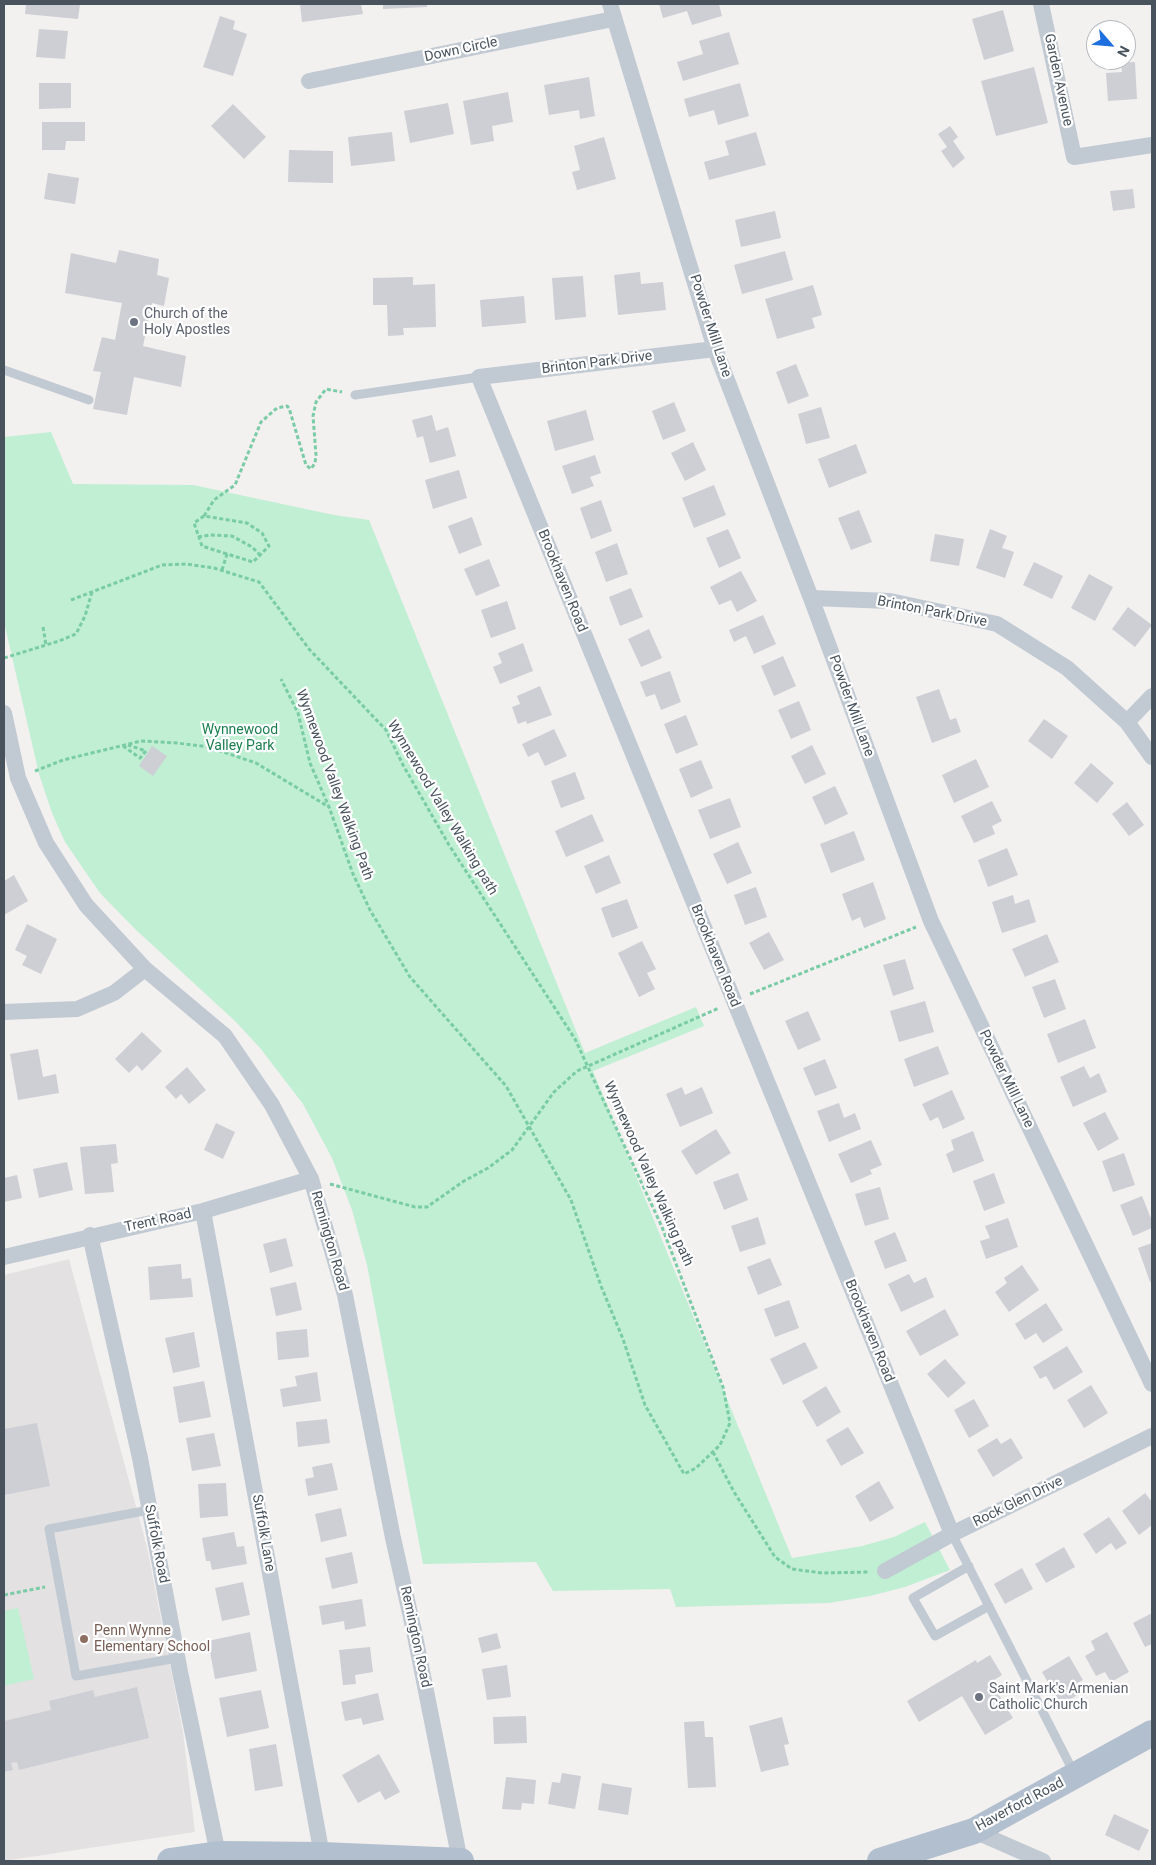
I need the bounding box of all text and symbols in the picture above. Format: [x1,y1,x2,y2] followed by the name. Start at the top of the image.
[1086,20,1136,70] north arrow
[1040,32,1076,128] street label: Garden Avenue
[423,34,499,66] street label: Down Circle
[1114,43,1133,59] text: N
[685,273,735,379] street label: Powder Mill Lane
[144,306,230,338] place label: Church of the Holy Apostles
[128,316,140,328] marker: Church of the Holy Apostles
[541,348,653,378] street label: Brinton Park Drive
[534,527,590,635] street label: Brookhaven Road
[876,593,988,631] street label: Brinton Park Drive
[825,653,877,759] street label: Powder Mill Lane
[292,687,376,883] street label: Wynnewood Valley Walking Path
[383,718,501,898] street label: Wynnewood Valley Walking path
[202,722,278,754] park label: Wynnewood Valley Park
[687,902,743,1010] street label: Brookhaven Road
[975,1027,1037,1131] street label: Powder Mill Lane
[599,1079,697,1269] street label: Wynnewood Valley Walking path
[307,1189,351,1293] street label: Remington Road
[123,1206,193,1236] street label: Trent Road
[841,1277,897,1385] street label: Brookhaven Road
[970,1473,1066,1531] street label: Rock Glen Drive
[248,1493,278,1573] street label: Suffolk Lane
[140,1503,172,1585] street label: Suffolk Road
[396,1585,434,1689] street label: Remington Road
[94,1623,210,1655] place label: Penn Wynne Elementary School
[78,1633,90,1645] marker: Penn Wynne Elementary School
[989,1681,1128,1714] place label: Saint Mark's Armenian Catholic Church
[973,1691,985,1703] marker: Saint Mark's Armenian Catholic Church
[973,1775,1067,1835] street label: Haverford Road

